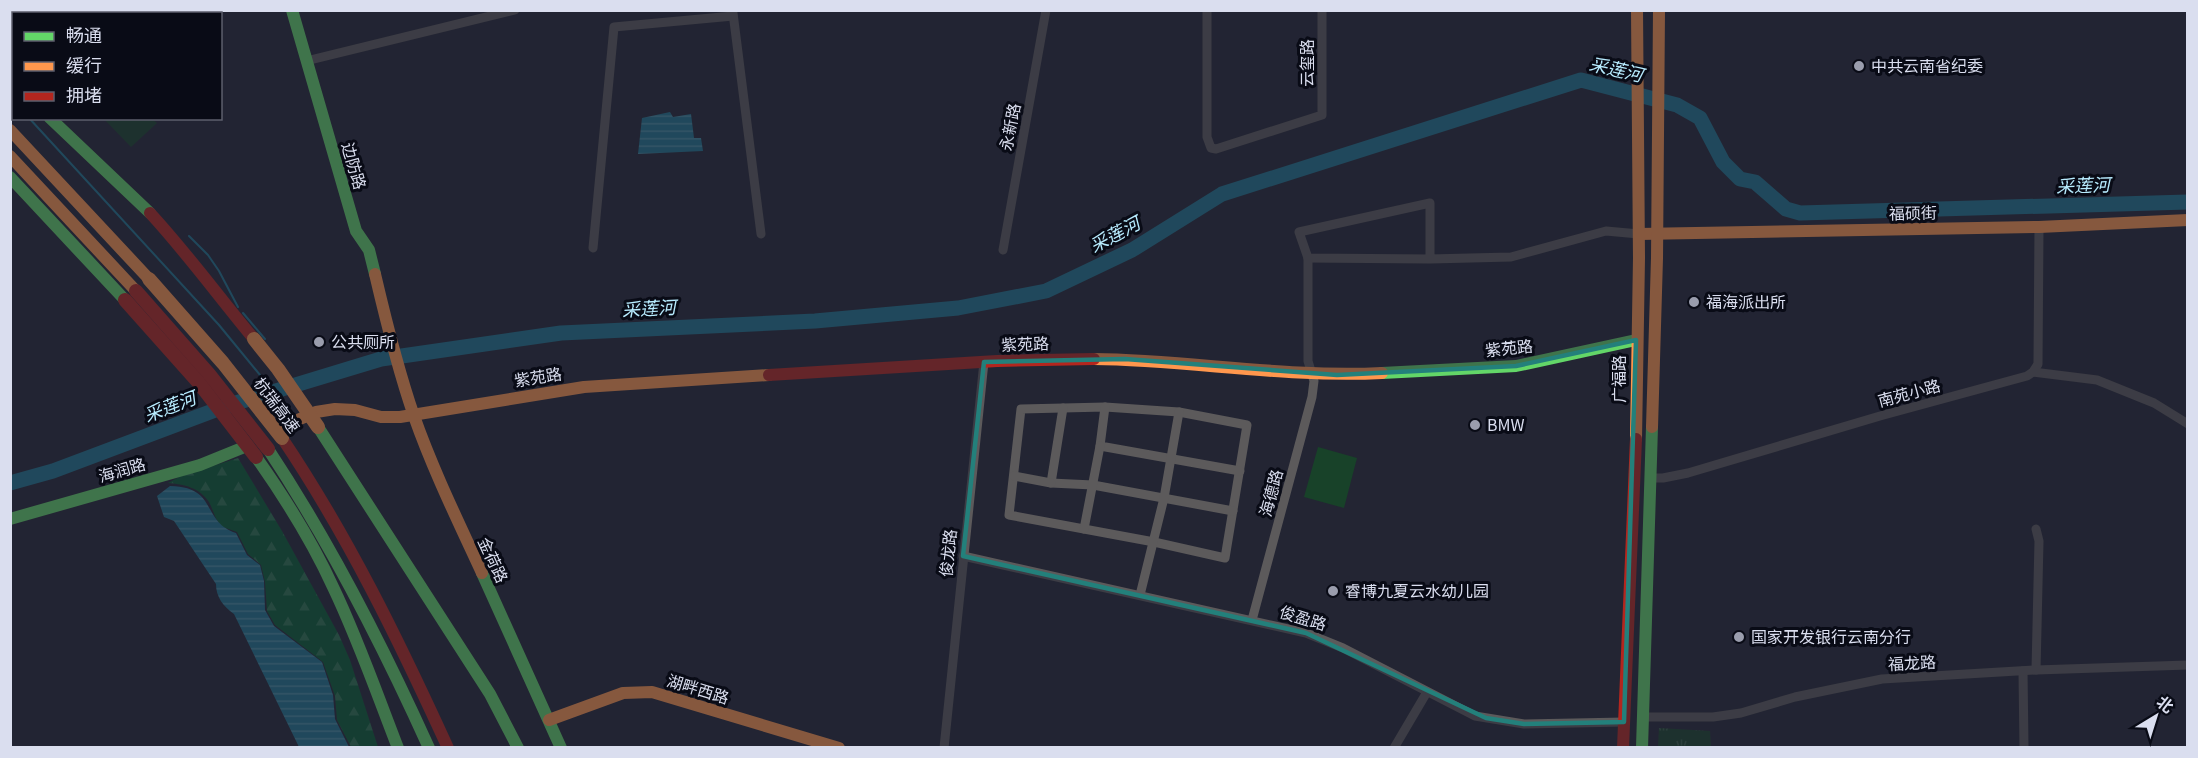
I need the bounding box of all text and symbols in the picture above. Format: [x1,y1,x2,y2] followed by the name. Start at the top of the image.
[12,12,222,120] legend
[66,21,102,47] text: 畅通
[1294,39,1318,87] street label: 云玺路
[1587,49,1649,87] water label: 采莲河
[66,51,102,77] text: 缓行
[1871,53,1983,77] place label: 中共云南省纪委
[1852,59,1866,73] marker: 中共云南省纪委
[66,81,102,107] text: 拥堵
[993,101,1025,153] street label: 永新路
[337,139,373,192] street label: 边防路
[2055,170,2113,198] water label: 采莲河
[1889,200,1937,224] street label: 福硕街
[1084,208,1147,257] water label: 采莲河
[1706,289,1786,313] place label: 福海派出所
[621,292,680,321] water label: 采莲河
[1687,295,1701,309] marker: 福海派出所
[331,329,395,353] place label: 公共厕所
[1001,330,1049,356] street label: 紫苑路
[1484,333,1534,361] street label: 紫苑路
[312,335,326,349] marker: 公共厕所
[1606,355,1630,403] street label: 广福路
[512,360,563,392] street label: 紫苑路
[249,372,307,437] street label: 杭瑞高速
[1875,372,1943,412] street label: 南苑小路
[139,382,202,427] water label: 采莲河
[1487,412,1525,436] place label: BMW
[1468,418,1482,432] marker: BMW
[95,451,148,487] street label: 海润路
[1252,466,1288,519] street label: 海德路
[933,528,961,578] street label: 俊龙路
[473,533,515,586] street label: 金荷路
[1345,578,1489,602] place label: 睿博九夏云水幼儿园
[1326,584,1340,598] marker: 睿博九夏云水幼儿园
[1277,599,1330,636] street label: 俊盈路
[1751,624,1911,648] place label: 国家开发银行云南分行
[1732,630,1746,644] marker: 国家开发银行云南分行
[1887,649,1937,675] street label: 福龙路
[664,667,732,709] street label: 湖畔西路
[2126,686,2186,746] north arrow
[2152,689,2180,718] text: 北

